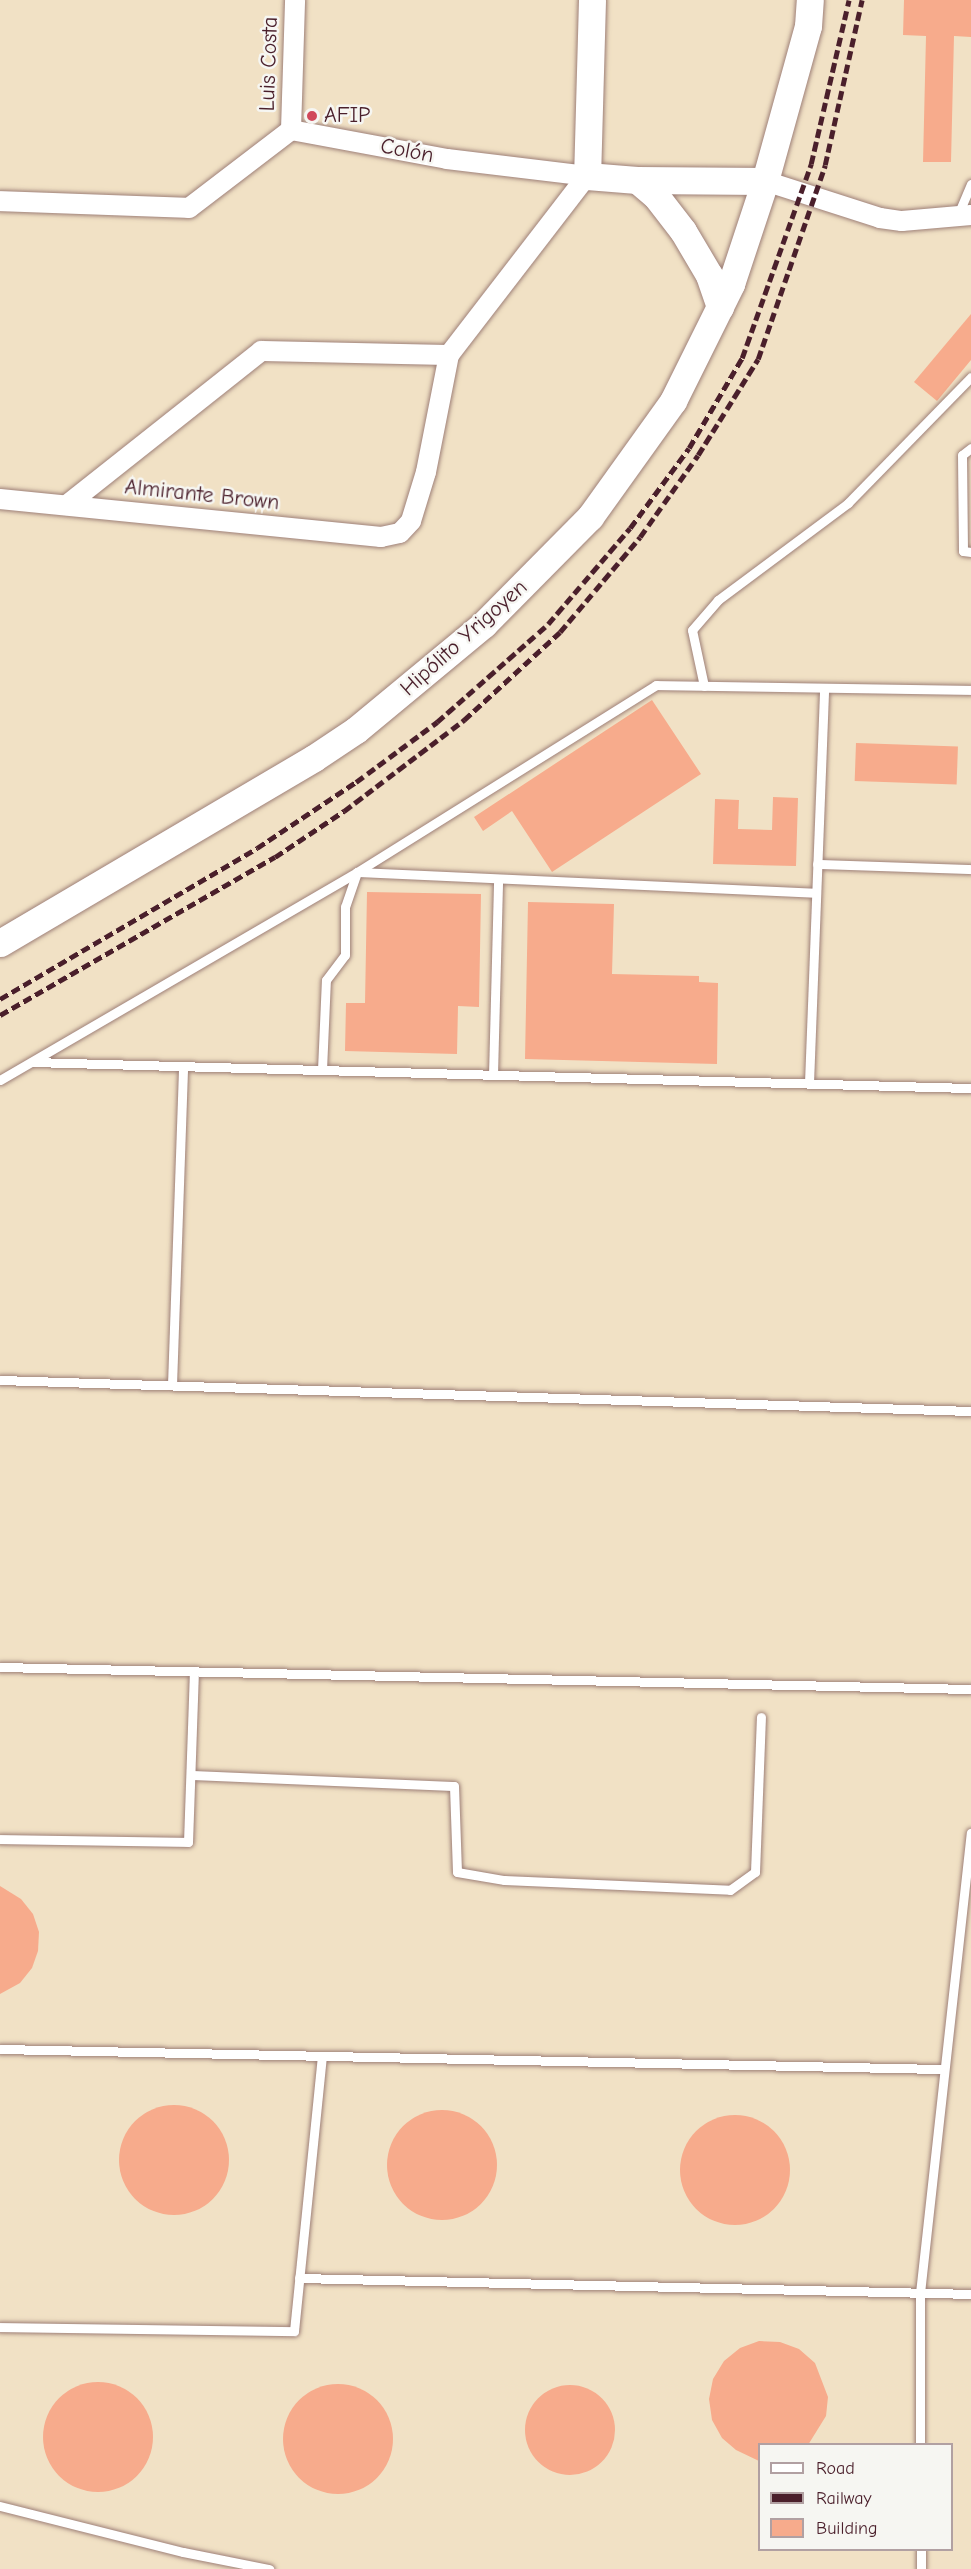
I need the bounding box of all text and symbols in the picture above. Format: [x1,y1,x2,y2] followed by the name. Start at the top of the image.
[254,16,284,112] street label: Luis Costa
[324,103,370,129] place label: AFIP
[305,109,319,123] marker: AFIP
[378,133,436,169] street label: Colón
[123,474,281,516] street label: Almirante Brown
[395,574,533,702] street label: Hipólito Yrigoyen
[758,2443,953,2551] legend
[816,2458,855,2479] text: Road
[816,2488,872,2509] text: Railway
[816,2518,878,2539] text: Building

